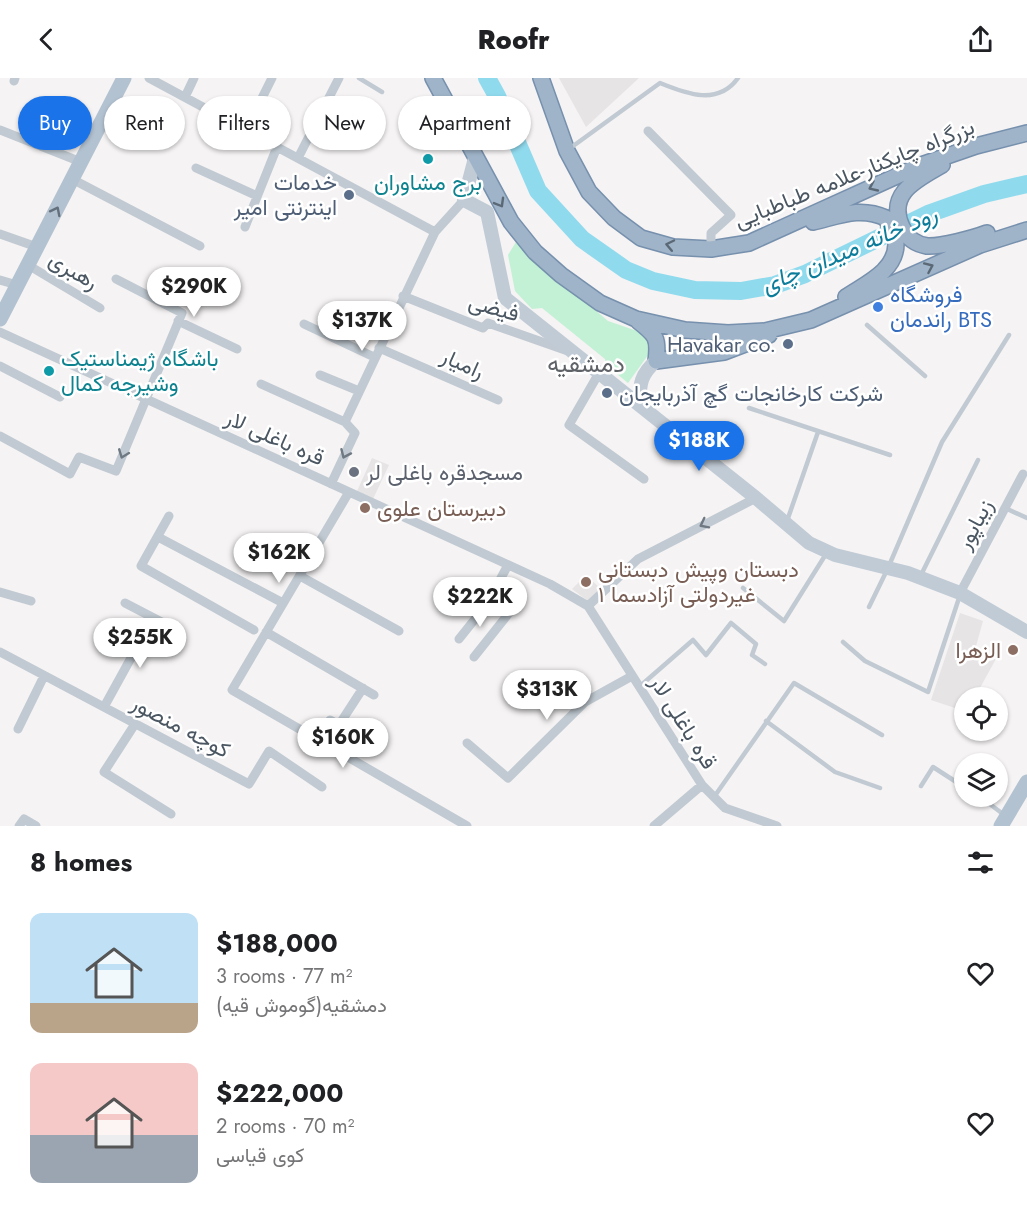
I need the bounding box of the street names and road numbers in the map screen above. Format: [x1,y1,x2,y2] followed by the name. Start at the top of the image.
[729,110,979,236] street label: بزرگراه چایکنار-علامه طباطبایی
[43,243,105,297] street label: رهبری
[465,285,523,329] street label: فیضی
[435,339,490,387] street label: رامیار
[219,401,330,473] street label: قره باغلی لار
[947,493,1001,556] street label: زیباپور
[642,668,725,775] street label: قره باغلی لار
[125,686,236,766] street label: کوچه منصور

